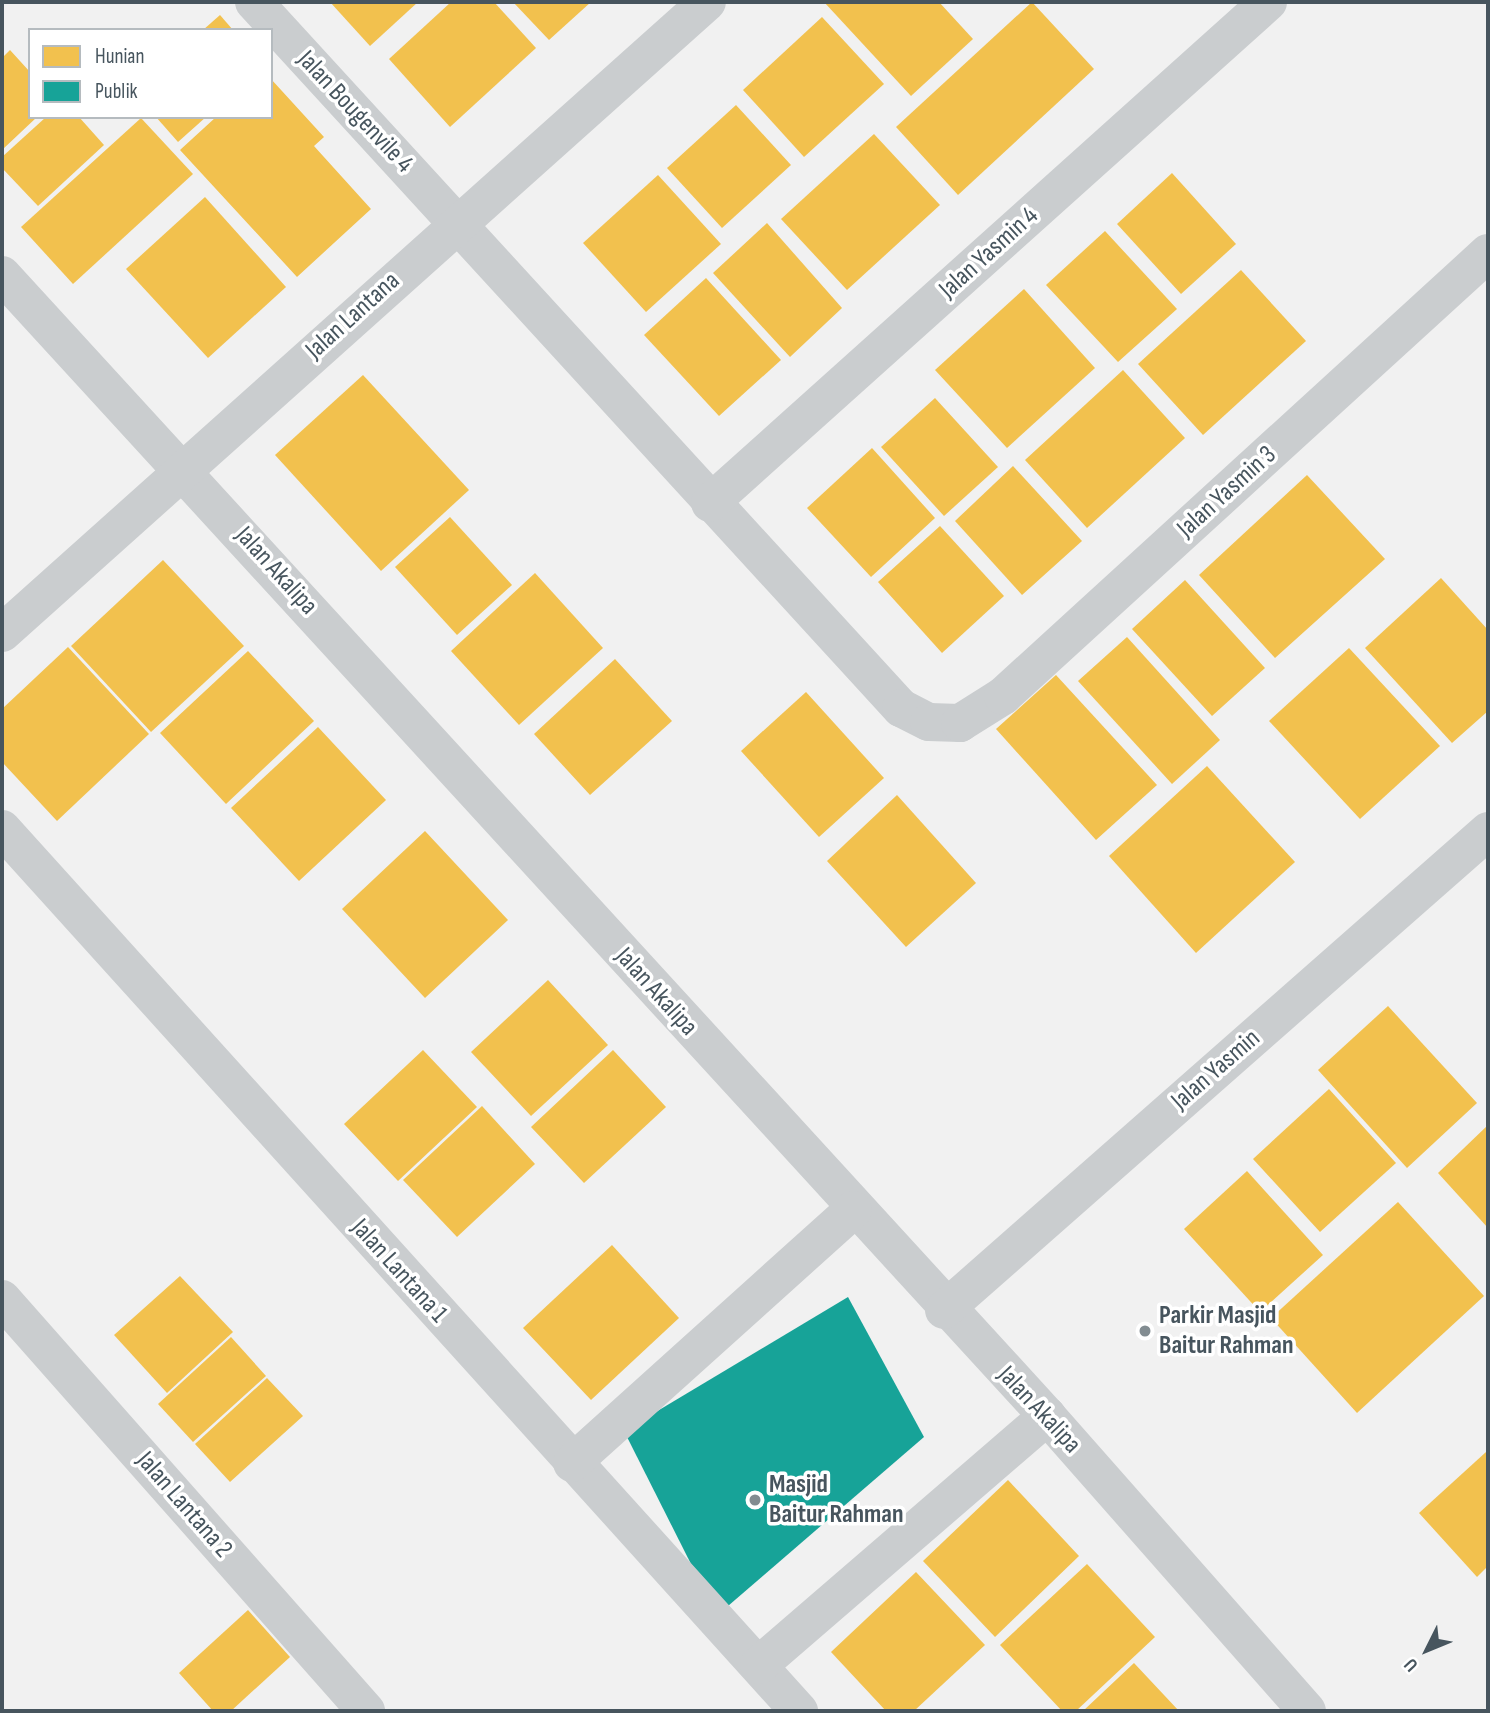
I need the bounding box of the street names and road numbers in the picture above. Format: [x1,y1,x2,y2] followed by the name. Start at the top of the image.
[291,44,419,180] street label: Jalan Bougenvile 4
[933,201,1045,305] street label: Jalan Yasmin 4
[300,266,406,366] street label: Jalan Lantana
[1171,440,1283,544] street label: Jalan Yasmin 3
[228,520,324,622] street label: Jalan Akalipa
[608,941,704,1043] street label: Jalan Akalipa
[1165,1023,1267,1117] street label: Jalan Yasmin
[344,1213,454,1329] street label: Jalan Lantana 1
[991,1360,1087,1460] street label: Jalan Akalipa
[130,1446,238,1564] street label: Jalan Lantana 2

